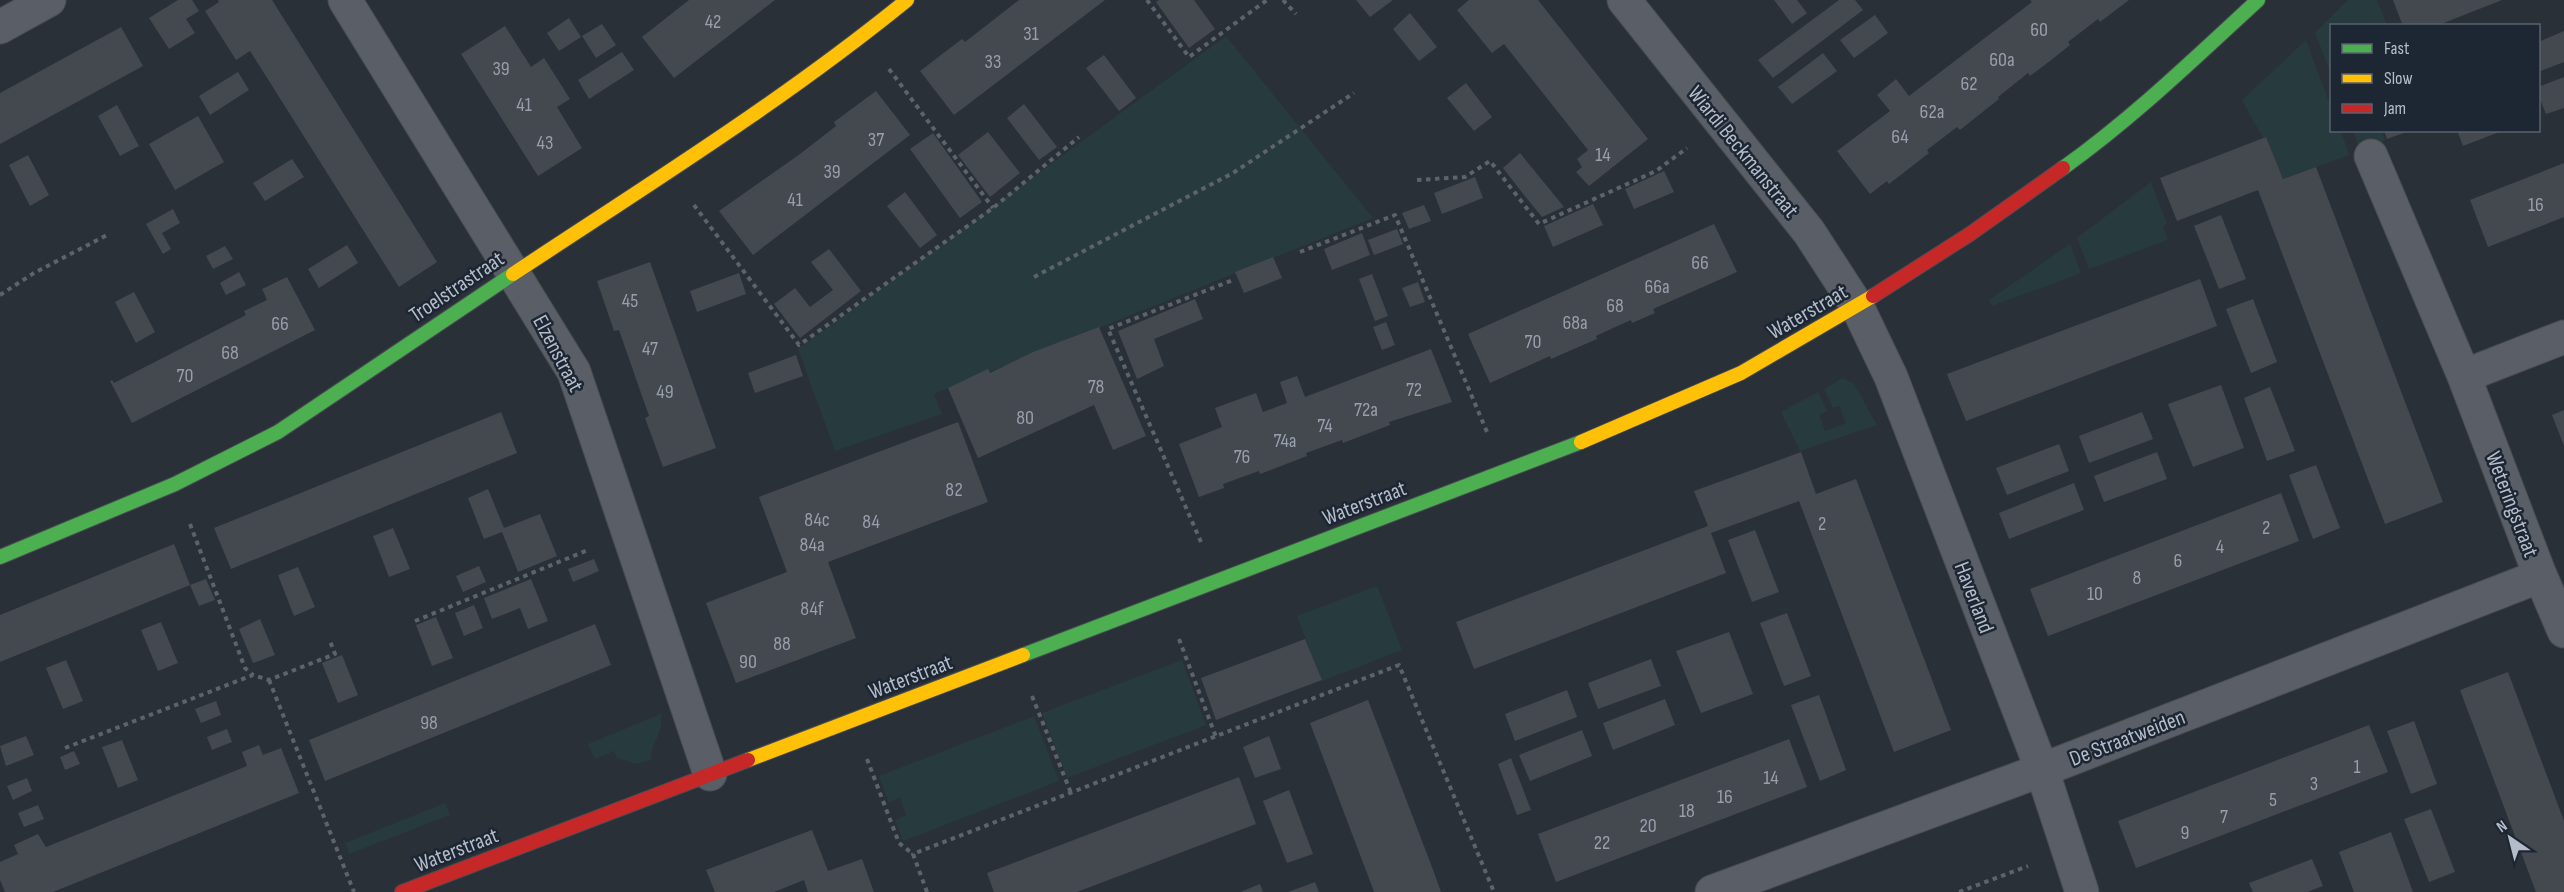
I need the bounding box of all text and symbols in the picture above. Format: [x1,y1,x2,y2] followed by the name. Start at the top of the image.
[705,10,721,34] house number: 42
[2030,18,2048,42] house number: 60
[1023,22,1039,46] house number: 31
[2330,24,2540,132] legend
[2384,38,2410,59] text: Fast
[1989,48,2015,72] house number: 60a
[985,50,1001,74] house number: 33
[492,57,510,81] house number: 39
[2384,68,2413,89] text: Slow
[1960,72,1978,96] house number: 62
[1681,81,1804,223] street label: Wiardi Beckmanstraat
[516,93,532,117] house number: 41
[2383,98,2406,119] text: Jam
[1920,100,1944,124] house number: 62a
[1891,125,1909,149] house number: 64
[868,128,884,152] house number: 37
[537,131,553,155] house number: 43
[1595,143,1611,167] house number: 14
[823,160,841,184] house number: 39
[787,188,803,212] house number: 41
[2528,193,2544,217] house number: 16
[404,246,510,329] street label: Troelstrastraat
[1691,251,1709,275] house number: 66
[1644,275,1670,299] house number: 66a
[1763,279,1853,346] street label: Waterstraat
[622,289,638,313] house number: 45
[1606,294,1624,318] house number: 68
[526,311,589,397] street label: Elzenstraat
[1562,311,1588,335] house number: 68a
[271,312,289,336] house number: 66
[1525,330,1541,354] house number: 70
[642,337,658,361] house number: 47
[221,341,239,365] house number: 68
[177,364,193,388] house number: 70
[1088,375,1104,399] house number: 78
[1406,378,1422,402] house number: 72
[656,380,674,404] house number: 49
[1354,398,1378,422] house number: 72a
[1016,406,1034,430] house number: 80
[1317,414,1333,438] house number: 74
[1273,429,1297,453] house number: 74a
[1234,445,1250,469] house number: 76
[2479,448,2544,561] street label: Weteringstraat
[1319,475,1411,532] street label: Waterstraat
[945,478,963,502] house number: 82
[804,508,830,532] house number: 84c
[862,510,880,534] house number: 84
[1818,512,1826,536] house number: 2
[2262,516,2270,540] house number: 2
[799,533,825,557] house number: 84a
[2216,535,2224,559] house number: 4
[2174,549,2182,573] house number: 6
[1948,558,1999,637] street label: Haverland
[2133,566,2141,590] house number: 8
[2087,582,2103,606] house number: 10
[800,597,824,621] house number: 84f
[773,632,791,656] house number: 88
[865,649,957,706] street label: Waterstraat
[739,650,757,674] house number: 90
[2066,704,2189,773] street label: De Straatweiden
[420,711,438,735] house number: 98
[2354,755,2361,779] house number: 1
[1763,766,1779,790] house number: 14
[2310,772,2318,796] house number: 3
[1717,785,1733,809] house number: 16
[2269,788,2277,812] house number: 5
[1679,799,1695,823] house number: 18
[2220,805,2228,829] house number: 7
[2480,808,2540,868] north arrow
[1639,814,1657,838] house number: 20
[2493,817,2511,837] text: N
[2181,821,2189,845] house number: 9
[411,822,503,879] street label: Waterstraat
[1594,831,1610,855] house number: 22

